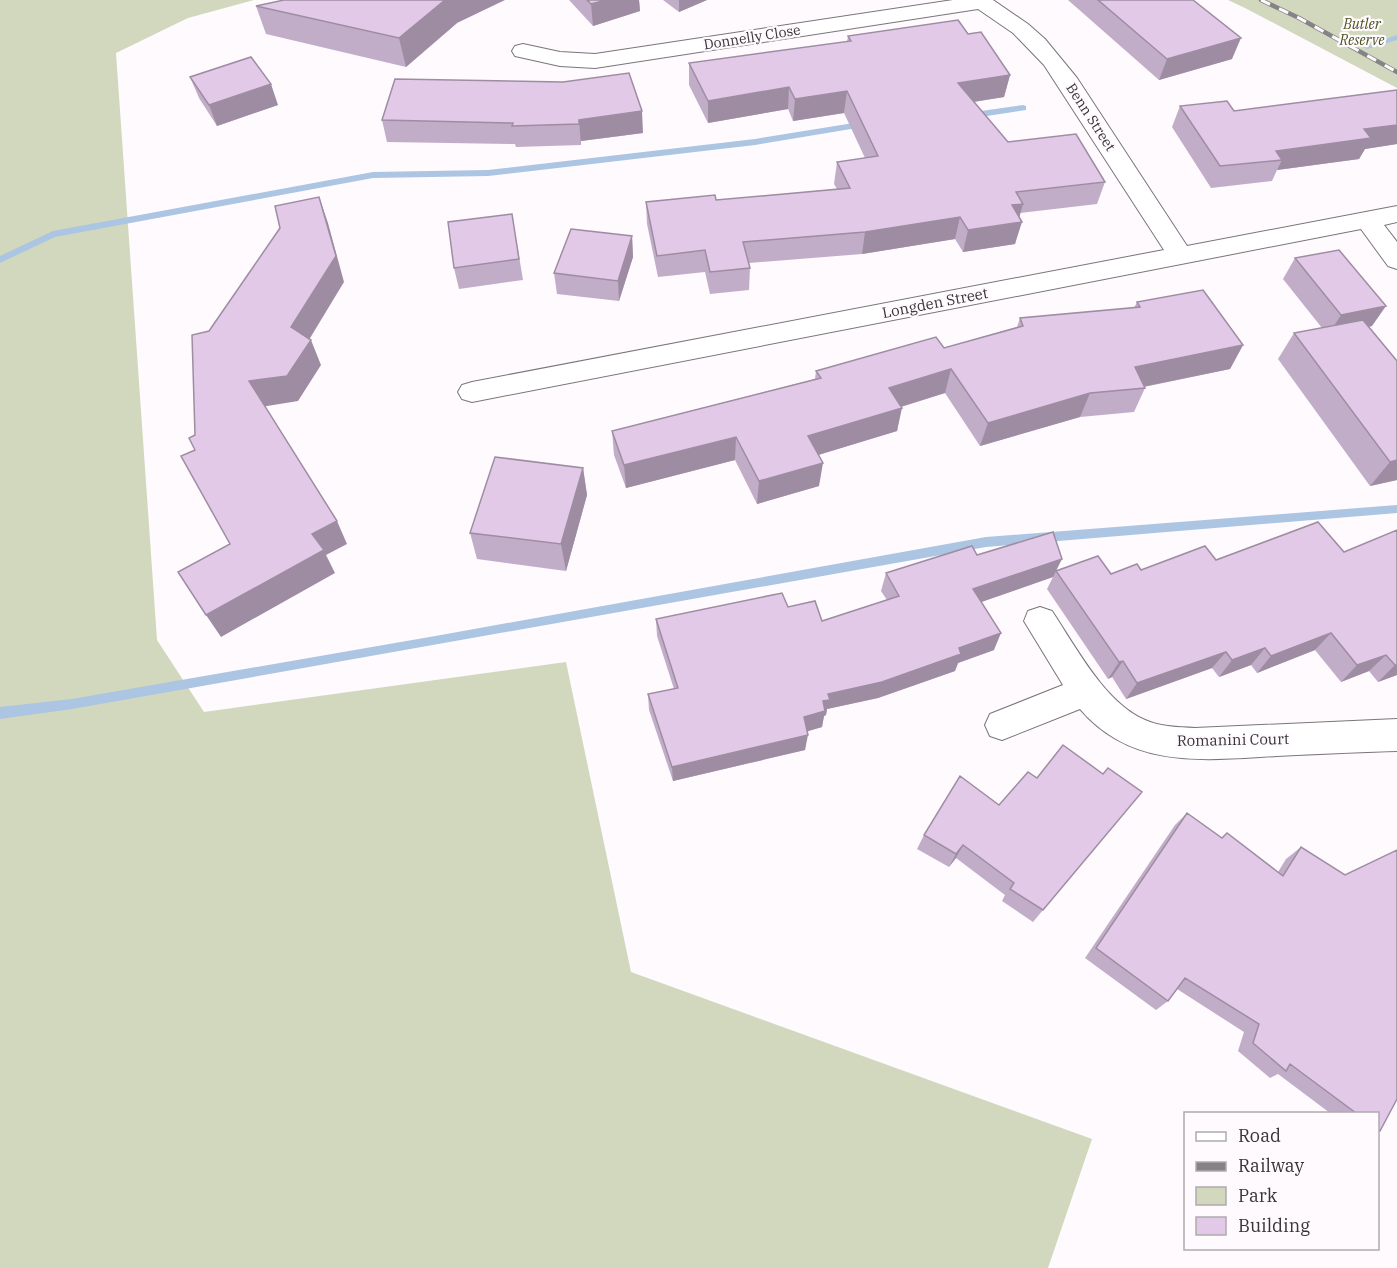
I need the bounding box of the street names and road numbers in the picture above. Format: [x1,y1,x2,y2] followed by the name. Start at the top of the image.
[702,20,802,54] street label: Donnelly Close
[1062,80,1120,154] street label: Benn Street
[880,283,989,322] street label: Longden Street
[1177,729,1289,750] street label: Romanini Court

